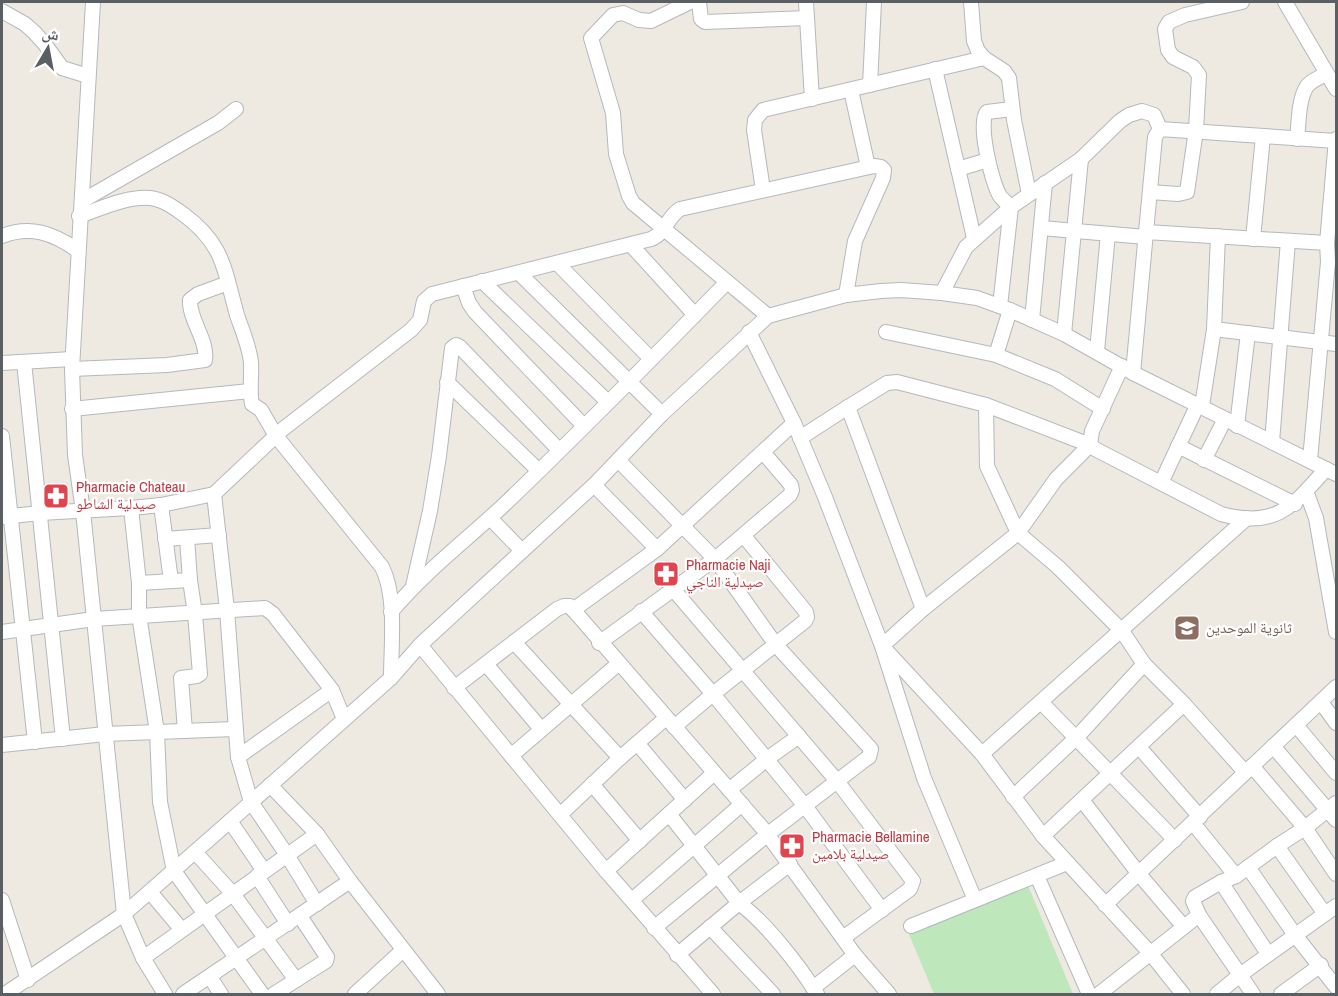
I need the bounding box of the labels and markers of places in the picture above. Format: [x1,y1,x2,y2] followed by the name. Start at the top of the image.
[76,476,185,514] place label: Pharmacie Chateau صيدلية الشاطو
[41,481,71,511] pharmacy icon: Pharmacie Chateau صيدلية الشاطو
[686,554,771,594] place label: Pharmacie Naji صيدلية الناجي
[651,559,681,589] pharmacy icon: Pharmacie Naji صيدلية الناجي
[1172,613,1202,643] school or university icon: ثانوية الموحدين
[1206,617,1292,638] place label: ثانوية الموحدين
[812,826,930,864] place label: Pharmacie Bellamine صيدلية بلامين
[777,831,807,861] pharmacy icon: Pharmacie Bellamine صيدلية بلامين

